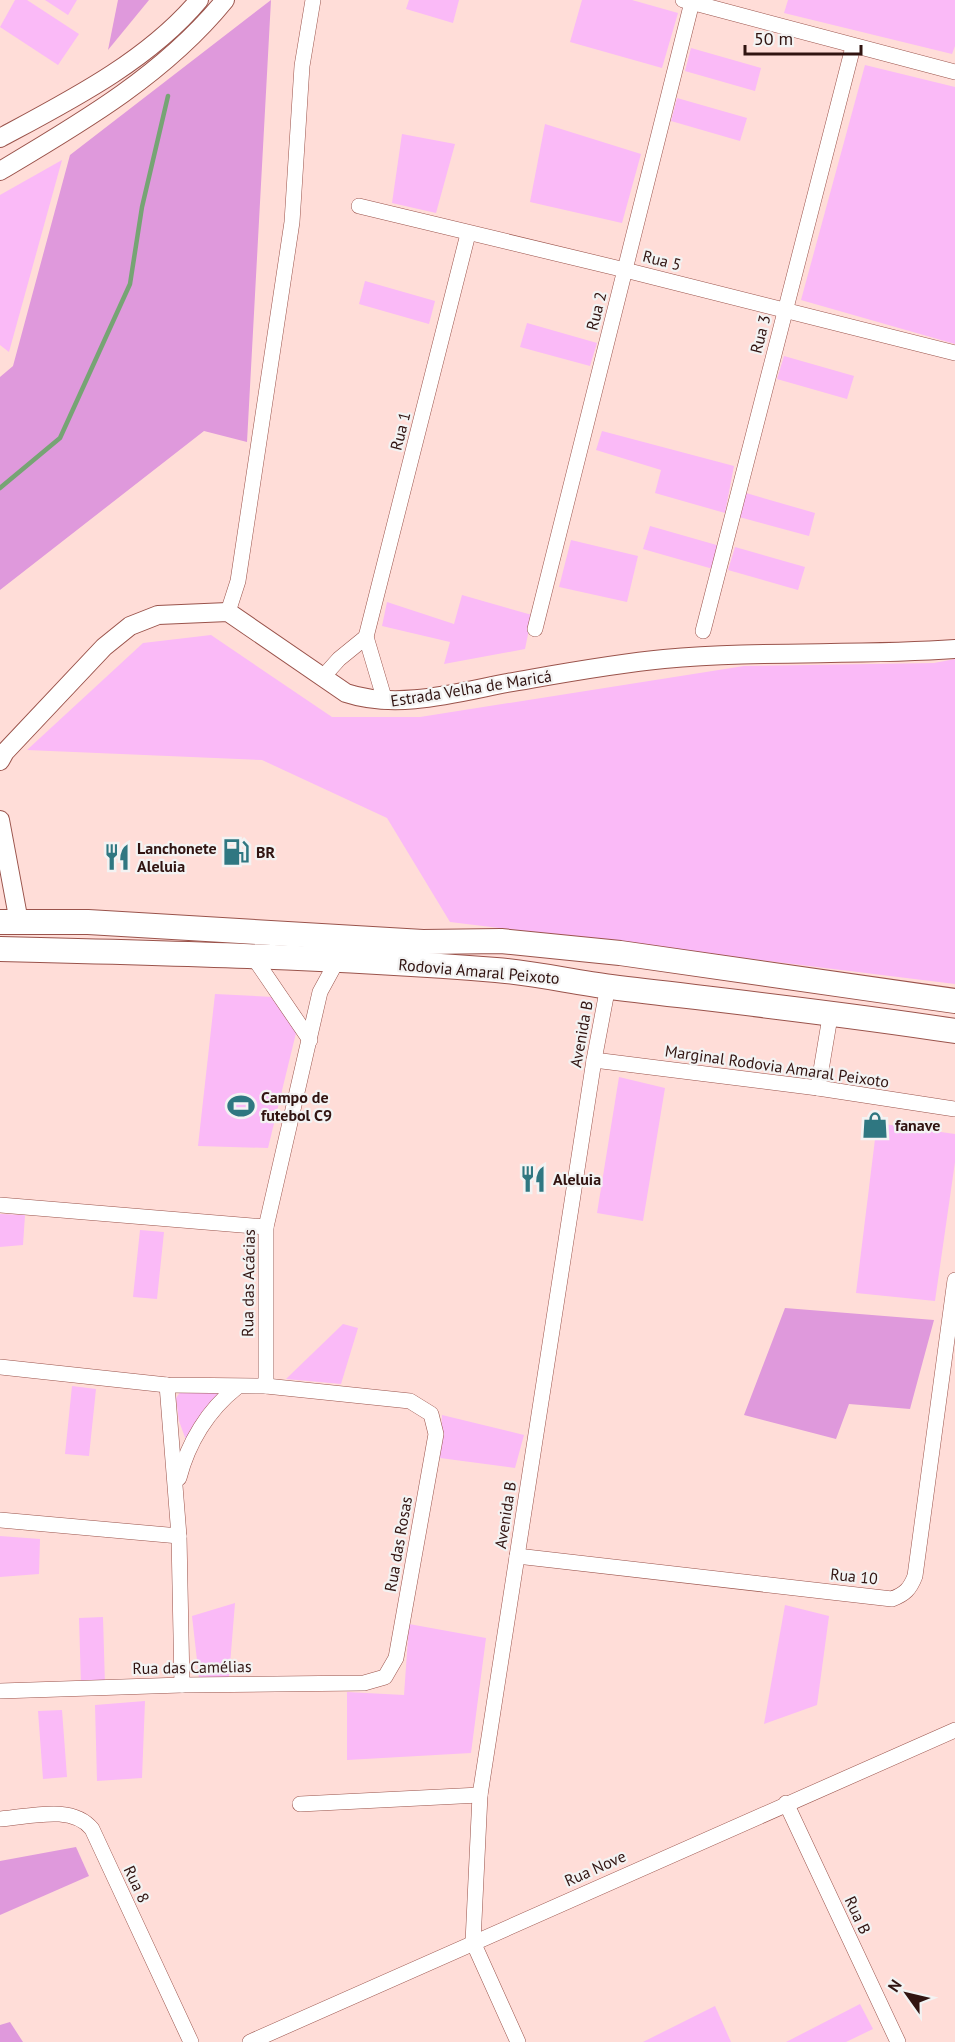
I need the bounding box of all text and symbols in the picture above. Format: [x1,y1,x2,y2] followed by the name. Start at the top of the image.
[745,18,860,56] scale bar
[754,27,793,50] text: 50 m
[641,246,683,274] street label: Rua 5
[582,290,610,332] street label: Rua 2
[746,313,774,355] street label: Rua 3
[386,410,414,452] street label: Rua 1
[389,665,553,711] street label: Estrada Velha de Maricá
[221,837,251,867] fuel station icon: BR
[137,838,217,876] place label: Lanchonete Aleluia
[102,842,132,872] restaurant icon: Lanchonete Aleluia
[256,842,275,862] place label: BR
[398,954,560,988] street label: Rodovia Amaral Peixoto
[565,999,597,1069] street label: Avenida B
[664,1040,890,1092] street label: Marginal Rodovia Amaral Peixoto
[261,1087,332,1125] place label: Campo de futebol C9
[226,1091,256,1121] sports icon: Campo de futebol C9
[860,1110,890,1140] shop icon: fanave
[895,1115,940,1135] place label: fanave
[518,1164,548,1194] restaurant icon: Aleluia
[553,1169,601,1189] place label: Aleluia
[237,1229,259,1337] street label: Rua das Acácias
[490,1480,520,1550] street label: Avenida B
[380,1494,416,1593] street label: Rua das Rosas
[829,1564,879,1588] street label: Rua 10
[132,1656,252,1678] street label: Rua das Camélias
[561,1846,629,1890] street label: Rua Nove
[120,1862,154,1906] street label: Rua 8
[841,1893,875,1937] street label: Rua B
[877,1964,937,2024] north arrow
[883,1976,906,1996] text: N

